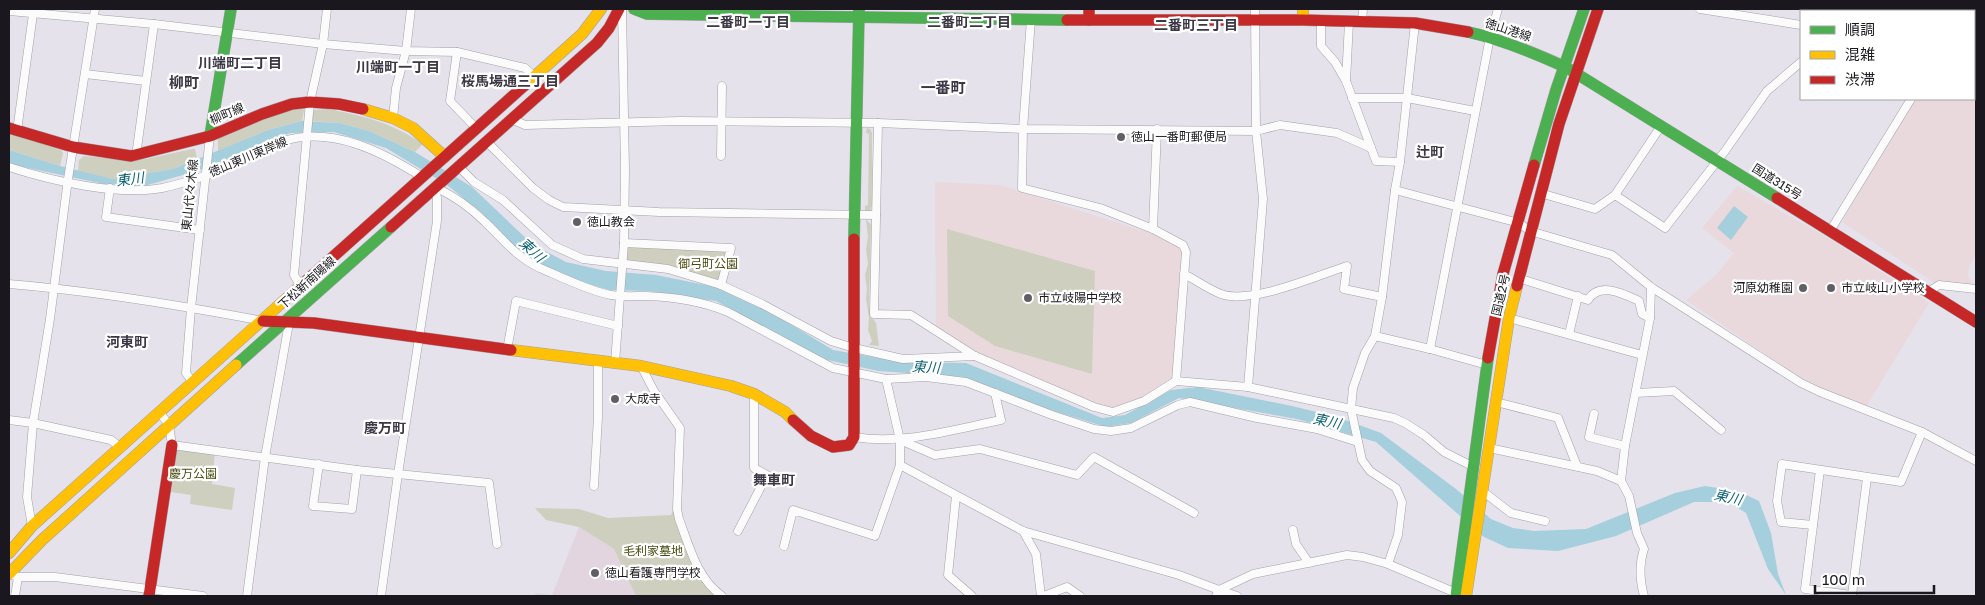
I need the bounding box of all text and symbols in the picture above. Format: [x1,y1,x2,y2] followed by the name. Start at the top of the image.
[1800,10,1975,100] legend
[706,13,790,30] district label: 二番町一丁目
[927,13,1011,30] district label: 二番町二丁目
[1483,15,1533,44] street label: 徳山港線
[1154,16,1238,33] district label: 二番町三丁目
[1845,20,1875,38] text: 順調
[1845,45,1875,63] text: 混雑
[198,54,282,71] district label: 川端町二丁目
[356,58,440,75] district label: 川端町一丁目
[1845,70,1875,88] text: 渋滞
[461,72,559,89] district label: 桜馬場通三丁目
[169,73,199,91] district label: 柳町
[920,78,966,96] district label: 一番町
[207,100,246,127] street label: 柳町線
[1131,129,1227,144] place label: 徳山一番町郵便局
[1115,131,1127,143] marker: 徳山一番町郵便局
[206,133,289,180] street label: 徳山東川東岸線
[1416,143,1444,160] district label: 辻町
[178,158,201,232] street label: 東山代々木線
[1750,160,1805,203] street label: 国道315号
[115,168,147,189] water label: 東川
[587,214,635,229] place label: 徳山教会
[571,216,583,228] marker: 徳山教会
[516,234,550,267] water label: 東川
[275,253,338,312] street label: 下松新南陽線
[678,256,738,271] park label: 御弓町公園
[1488,272,1513,318] street label: 国道2号
[1733,280,1793,295] place label: 河原幼稚園
[1841,280,1925,295] place label: 市立岐山小学校
[1797,282,1809,294] marker: 河原幼稚園
[1825,282,1837,294] marker: 市立岐山小学校
[1038,290,1122,305] place label: 市立岐陽中学校
[1022,292,1034,304] marker: 市立岐陽中学校
[106,333,148,350] district label: 河東町
[912,357,942,376] water label: 東川
[625,391,661,406] place label: 大成寺
[609,393,621,405] marker: 大成寺
[1312,409,1345,432] water label: 東川
[364,419,406,436] district label: 慶万町
[169,466,217,481] park label: 慶万公園
[753,471,795,488] district label: 舞車町
[1713,485,1746,508] water label: 東川
[623,543,683,558] park label: 毛利家墓地
[1815,562,1934,594] scale bar
[605,565,701,580] place label: 徳山看護専門学校
[589,567,601,579] marker: 徳山看護専門学校
[1822,570,1865,588] text: 100 m

